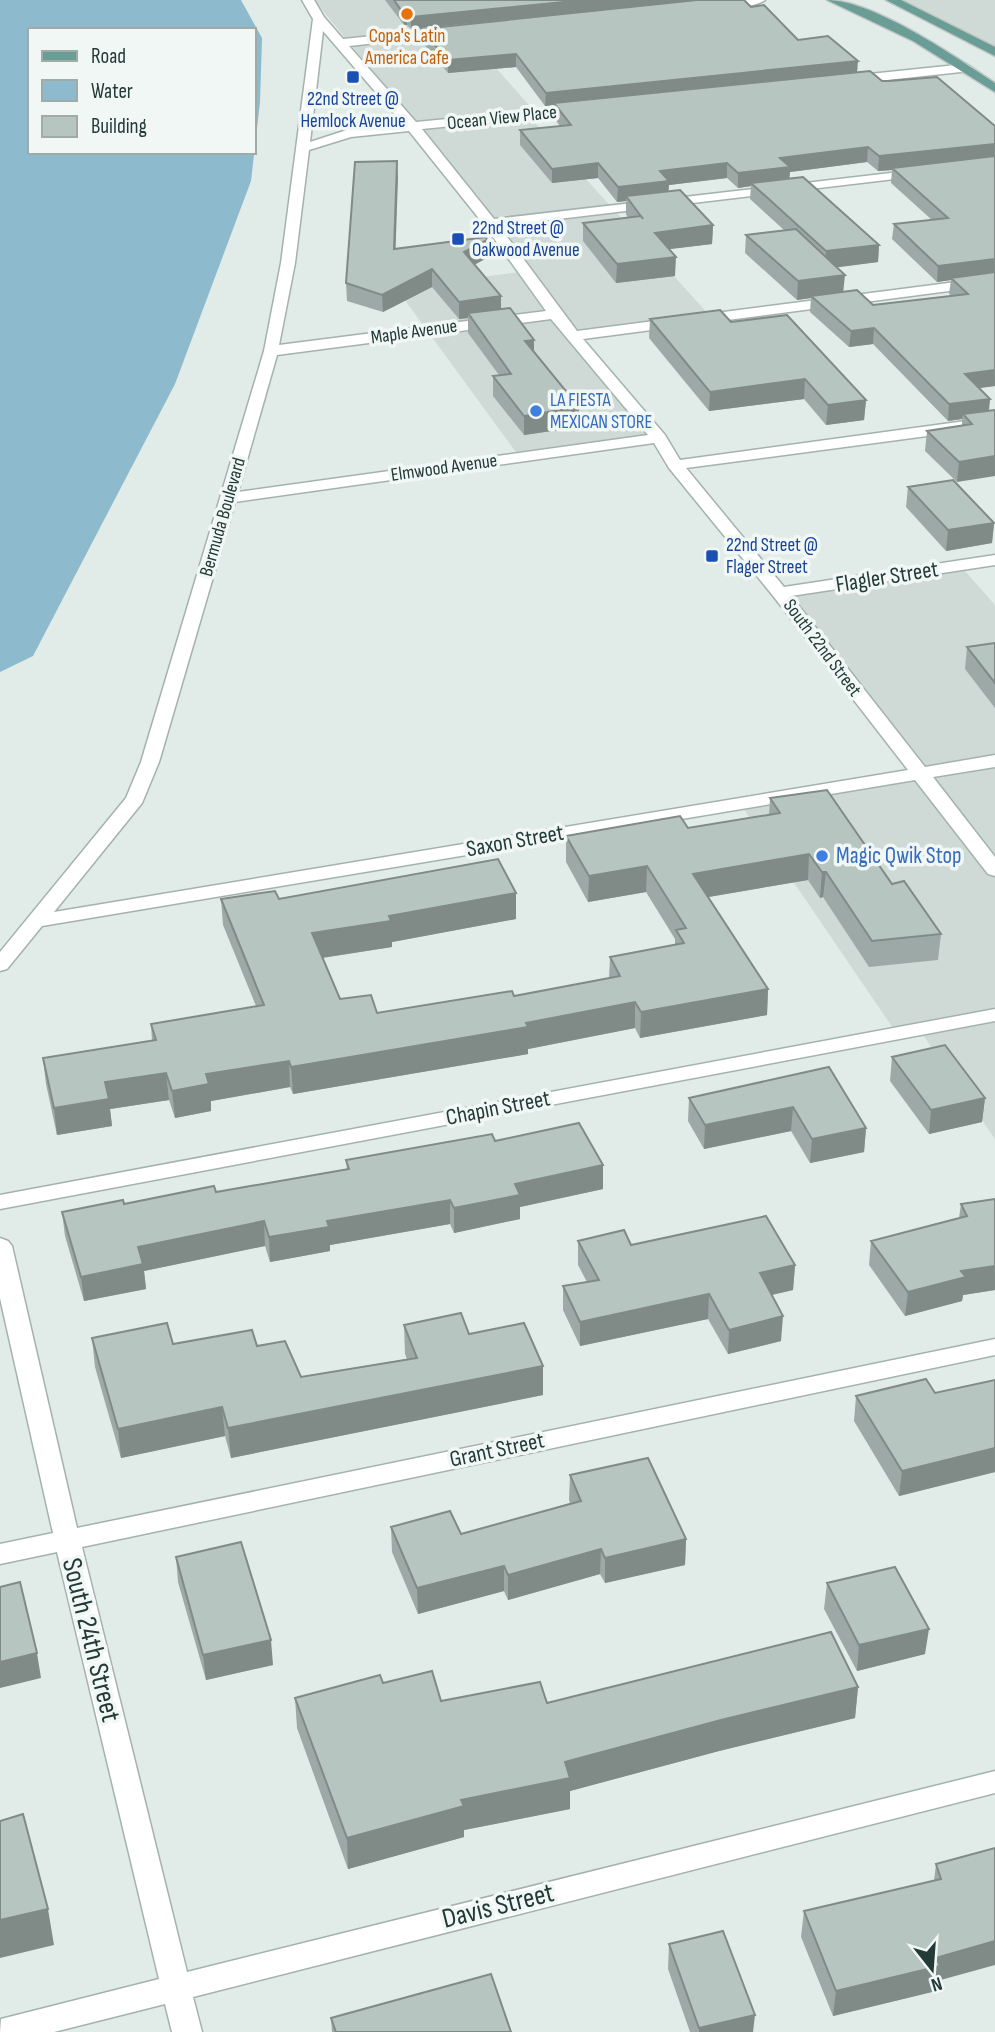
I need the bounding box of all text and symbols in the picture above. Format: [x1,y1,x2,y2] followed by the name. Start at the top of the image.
[399,6,415,22] marker: Copa's Latin America Cafe
[364,25,449,70] place label: Copa's Latin America Cafe
[28,28,256,154] legend
[91,44,126,69] text: Road
[345,69,361,85] marker: 22nd Street @ Hemlock Avenue
[91,79,133,104] text: Water
[300,88,406,133] place label: 22nd Street @ Hemlock Avenue
[446,101,558,135] street label: Ocean View Place
[91,114,147,139] text: Building
[472,217,580,262] place label: 22nd Street @ Oakwood Avenue
[450,231,466,247] marker: 22nd Street @ Oakwood Avenue
[369,315,459,349] street label: Maple Avenue
[550,389,652,434] place label: LA FIESTA MEXICAN STORE
[528,403,544,419] marker: LA FIESTA MEXICAN STORE
[389,449,499,487] street label: Elmwood Avenue
[195,455,251,579] street label: Bermuda Boulevard
[726,534,818,579] place label: 22nd Street @ Flager Street
[704,548,720,564] marker: 22nd Street @ Flager Street
[834,555,940,599] street label: Flagler Street
[778,595,866,701] street label: South 22nd Street
[464,819,566,863] street label: Saxon Street
[836,842,962,870] place label: Magic Qwik Stop
[814,848,830,864] marker: Magic Qwik Stop
[443,1084,553,1132] street label: Chapin Street
[447,1426,547,1474] street label: Grant Street
[55,1555,127,1725] street label: South 24th Street
[439,1876,557,1936] street label: Davis Street
[897,1934,967,2004] north arrow
[928,1971,945,1996] text: N

